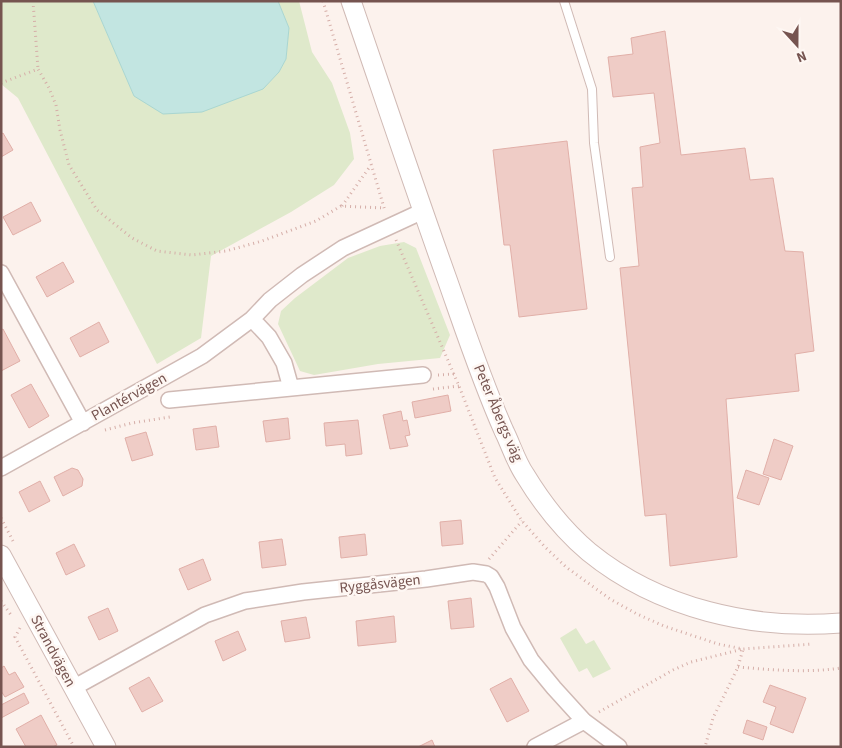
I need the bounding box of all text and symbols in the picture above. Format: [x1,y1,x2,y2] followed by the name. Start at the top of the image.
[772,20,822,70] north arrow
[793,45,809,67] text: N
[468,361,528,465] street label: Peter Åbergs väg
[88,368,170,426] street label: Plantérvägen
[338,569,422,599] street label: Ryggåsvägen
[25,611,81,691] street label: Strandvägen

